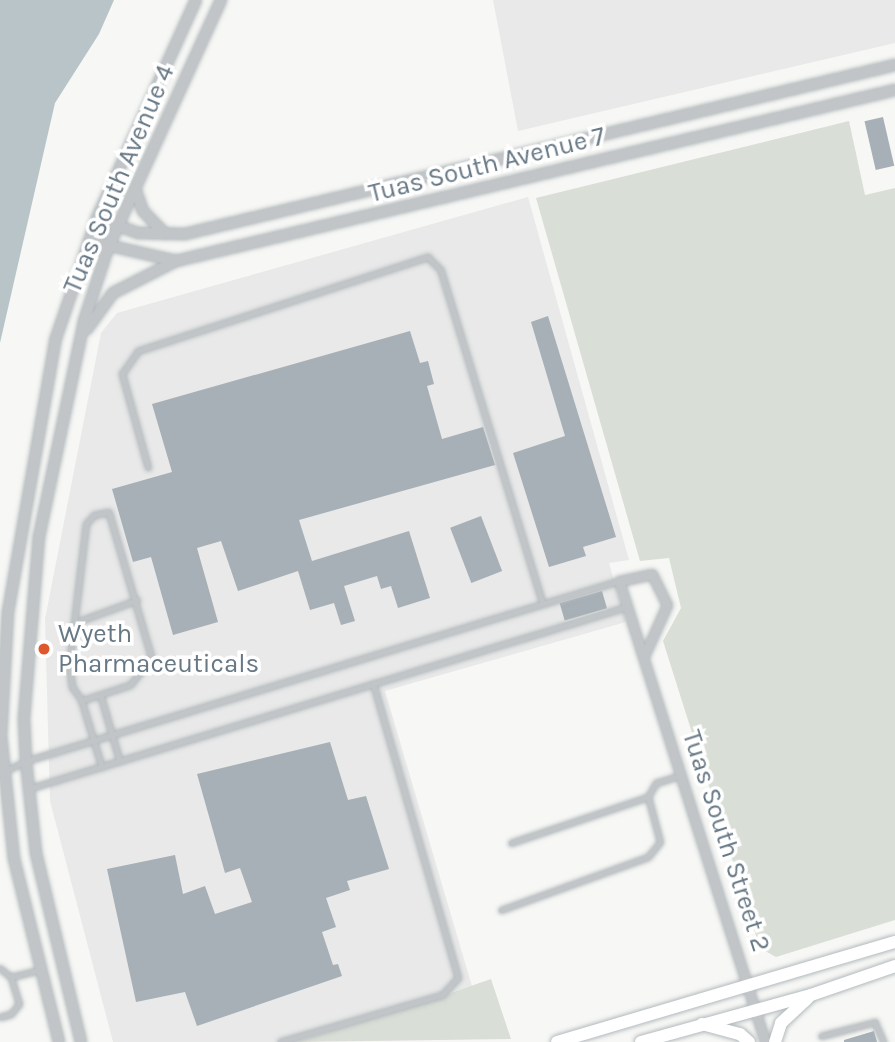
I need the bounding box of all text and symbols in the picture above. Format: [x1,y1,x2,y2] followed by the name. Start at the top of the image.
[57,60,181,298] street label: Tuas South Avenue 4
[366,121,608,209] street label: Tuas South Avenue 7
[58,618,259,680] place label: Wyeth Pharmaceuticals
[36,641,52,657] marker: Wyeth Pharmaceuticals
[675,726,777,956] street label: Tuas South Street 2

